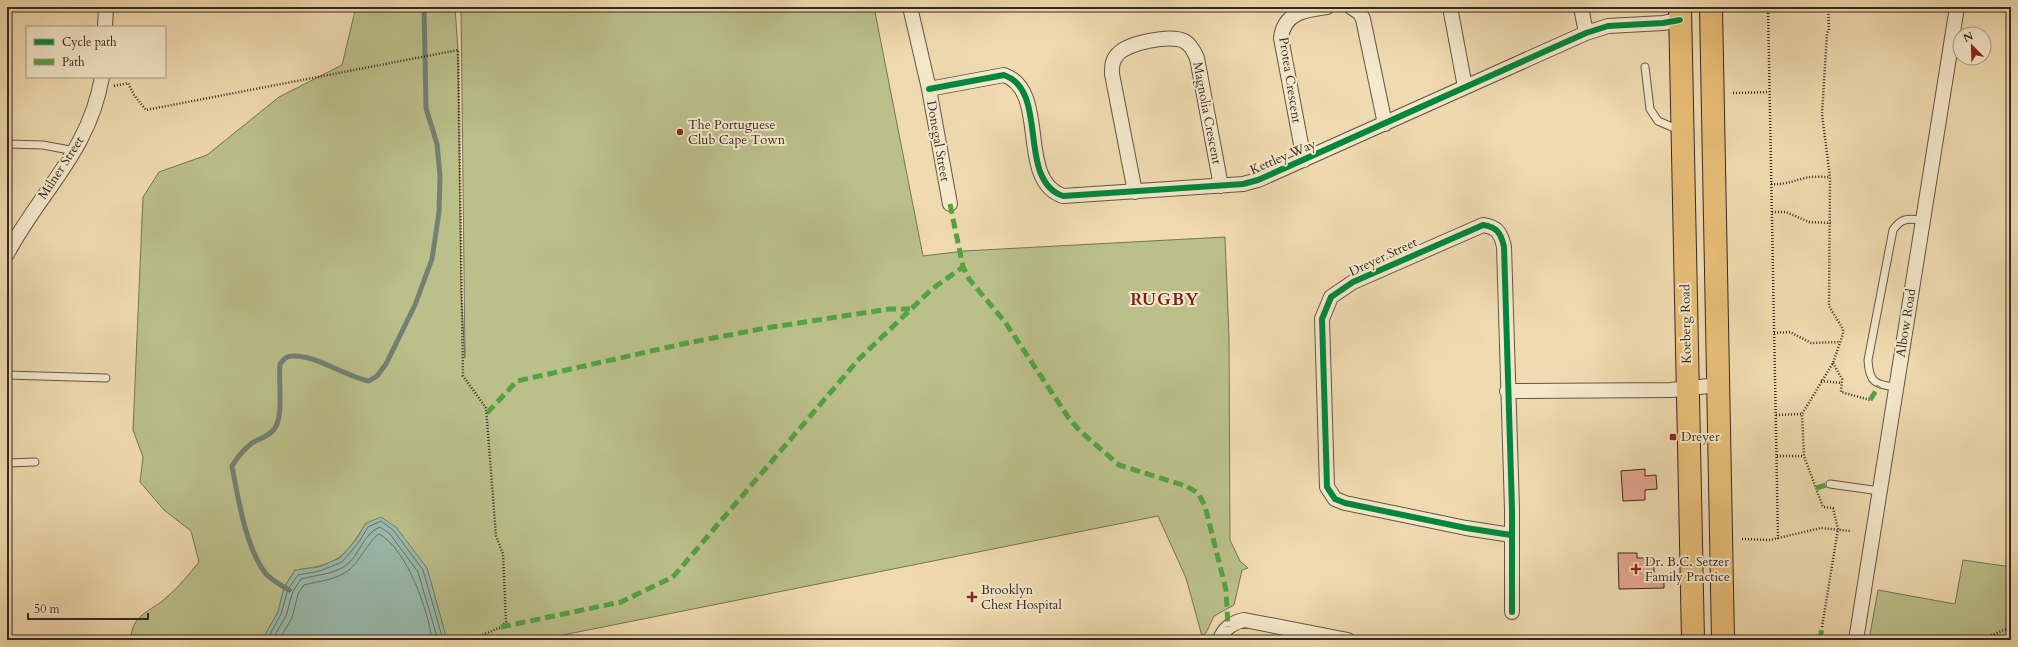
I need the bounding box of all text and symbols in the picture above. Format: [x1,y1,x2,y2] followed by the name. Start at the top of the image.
[26,26,166,78] legend
[1952,26,1992,66] north arrow
[1961,28,1976,46] text: N
[62,34,117,50] text: Cycle path
[1274,36,1306,124] street label: Protea Crescent
[62,54,85,70] text: Path
[1188,60,1226,166] street label: Magnolia Crescent
[922,99,954,183] street label: Donegal Street
[688,116,786,149] place label: The Portuguese Club Cape Town
[675,127,685,137] marker: The Portuguese Club Cape Town
[34,133,88,203] street label: Milner Street
[1247,135,1319,179] street label: Kettley Way
[1346,233,1420,281] street label: Dreyer Street
[1676,284,1696,364] street label: Koeberg Road
[1892,287,1920,359] street label: Albow Road
[1130,288,1200,311] district label: RUGBY
[1681,428,1720,446] place label: Dreyer
[1668,432,1678,442] marker: Dreyer
[1645,553,1730,586] place label: Dr. B.C. Setzer Family Practice
[1630,563,1642,575] marker: Dr. B.C. Setzer Family Practice
[981,581,1062,614] place label: Brooklyn Chest Hospital
[966,591,978,603] marker: Brooklyn Chest Hospital
[28,595,148,621] scale bar
[34,601,61,617] text: 50 m

